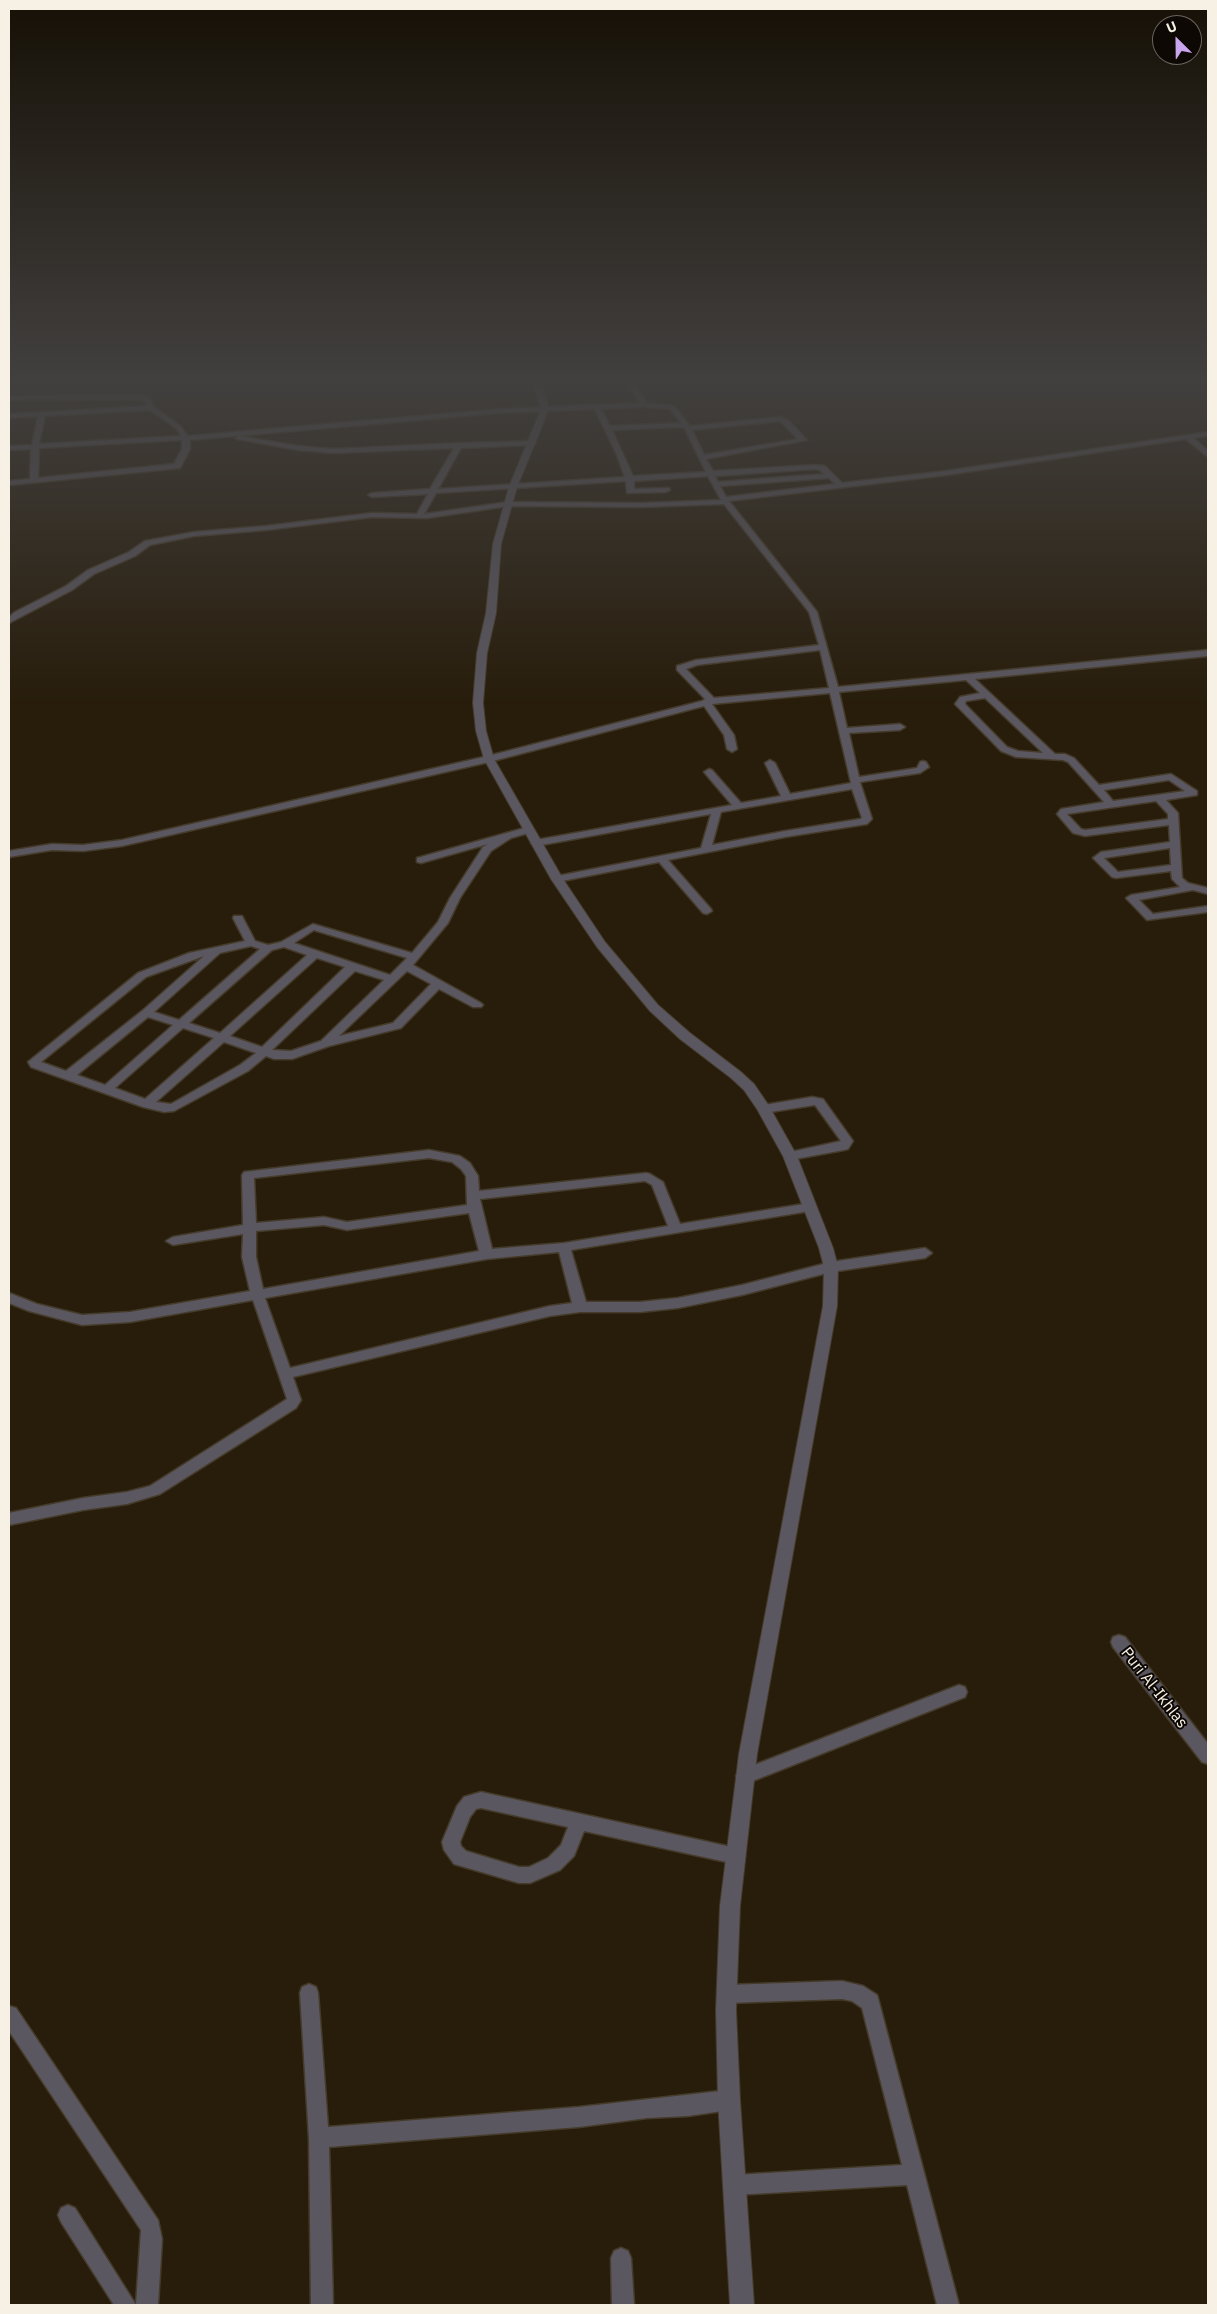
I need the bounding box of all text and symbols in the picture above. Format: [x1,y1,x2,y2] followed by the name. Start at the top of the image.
[1152,15,1202,65] north arrow
[1164,17,1180,37] text: U
[1116,1644,1192,1732] street label: Puri Al-Ikhlas

